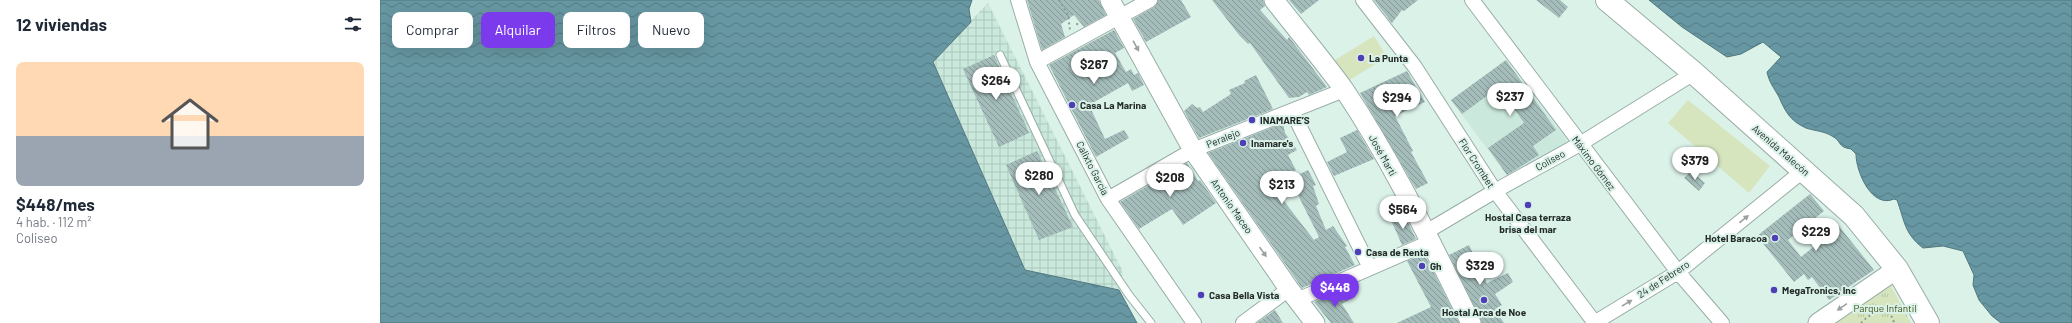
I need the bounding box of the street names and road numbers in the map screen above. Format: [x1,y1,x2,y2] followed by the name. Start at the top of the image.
[1750,122,1812,178] street label: Avenida Malecón
[1204,126,1242,150] street label: Peralejo
[1367,132,1399,178] street label: José Martí
[1570,134,1619,193] street label: Máximo Gómez
[1457,136,1498,190] street label: Flor Crombet
[1074,139,1112,197] street label: Calixto García
[1533,147,1567,173] street label: Coliseo
[1209,176,1255,236] street label: Antonio Maceo
[1635,258,1691,300] street label: 24 de Febrero

